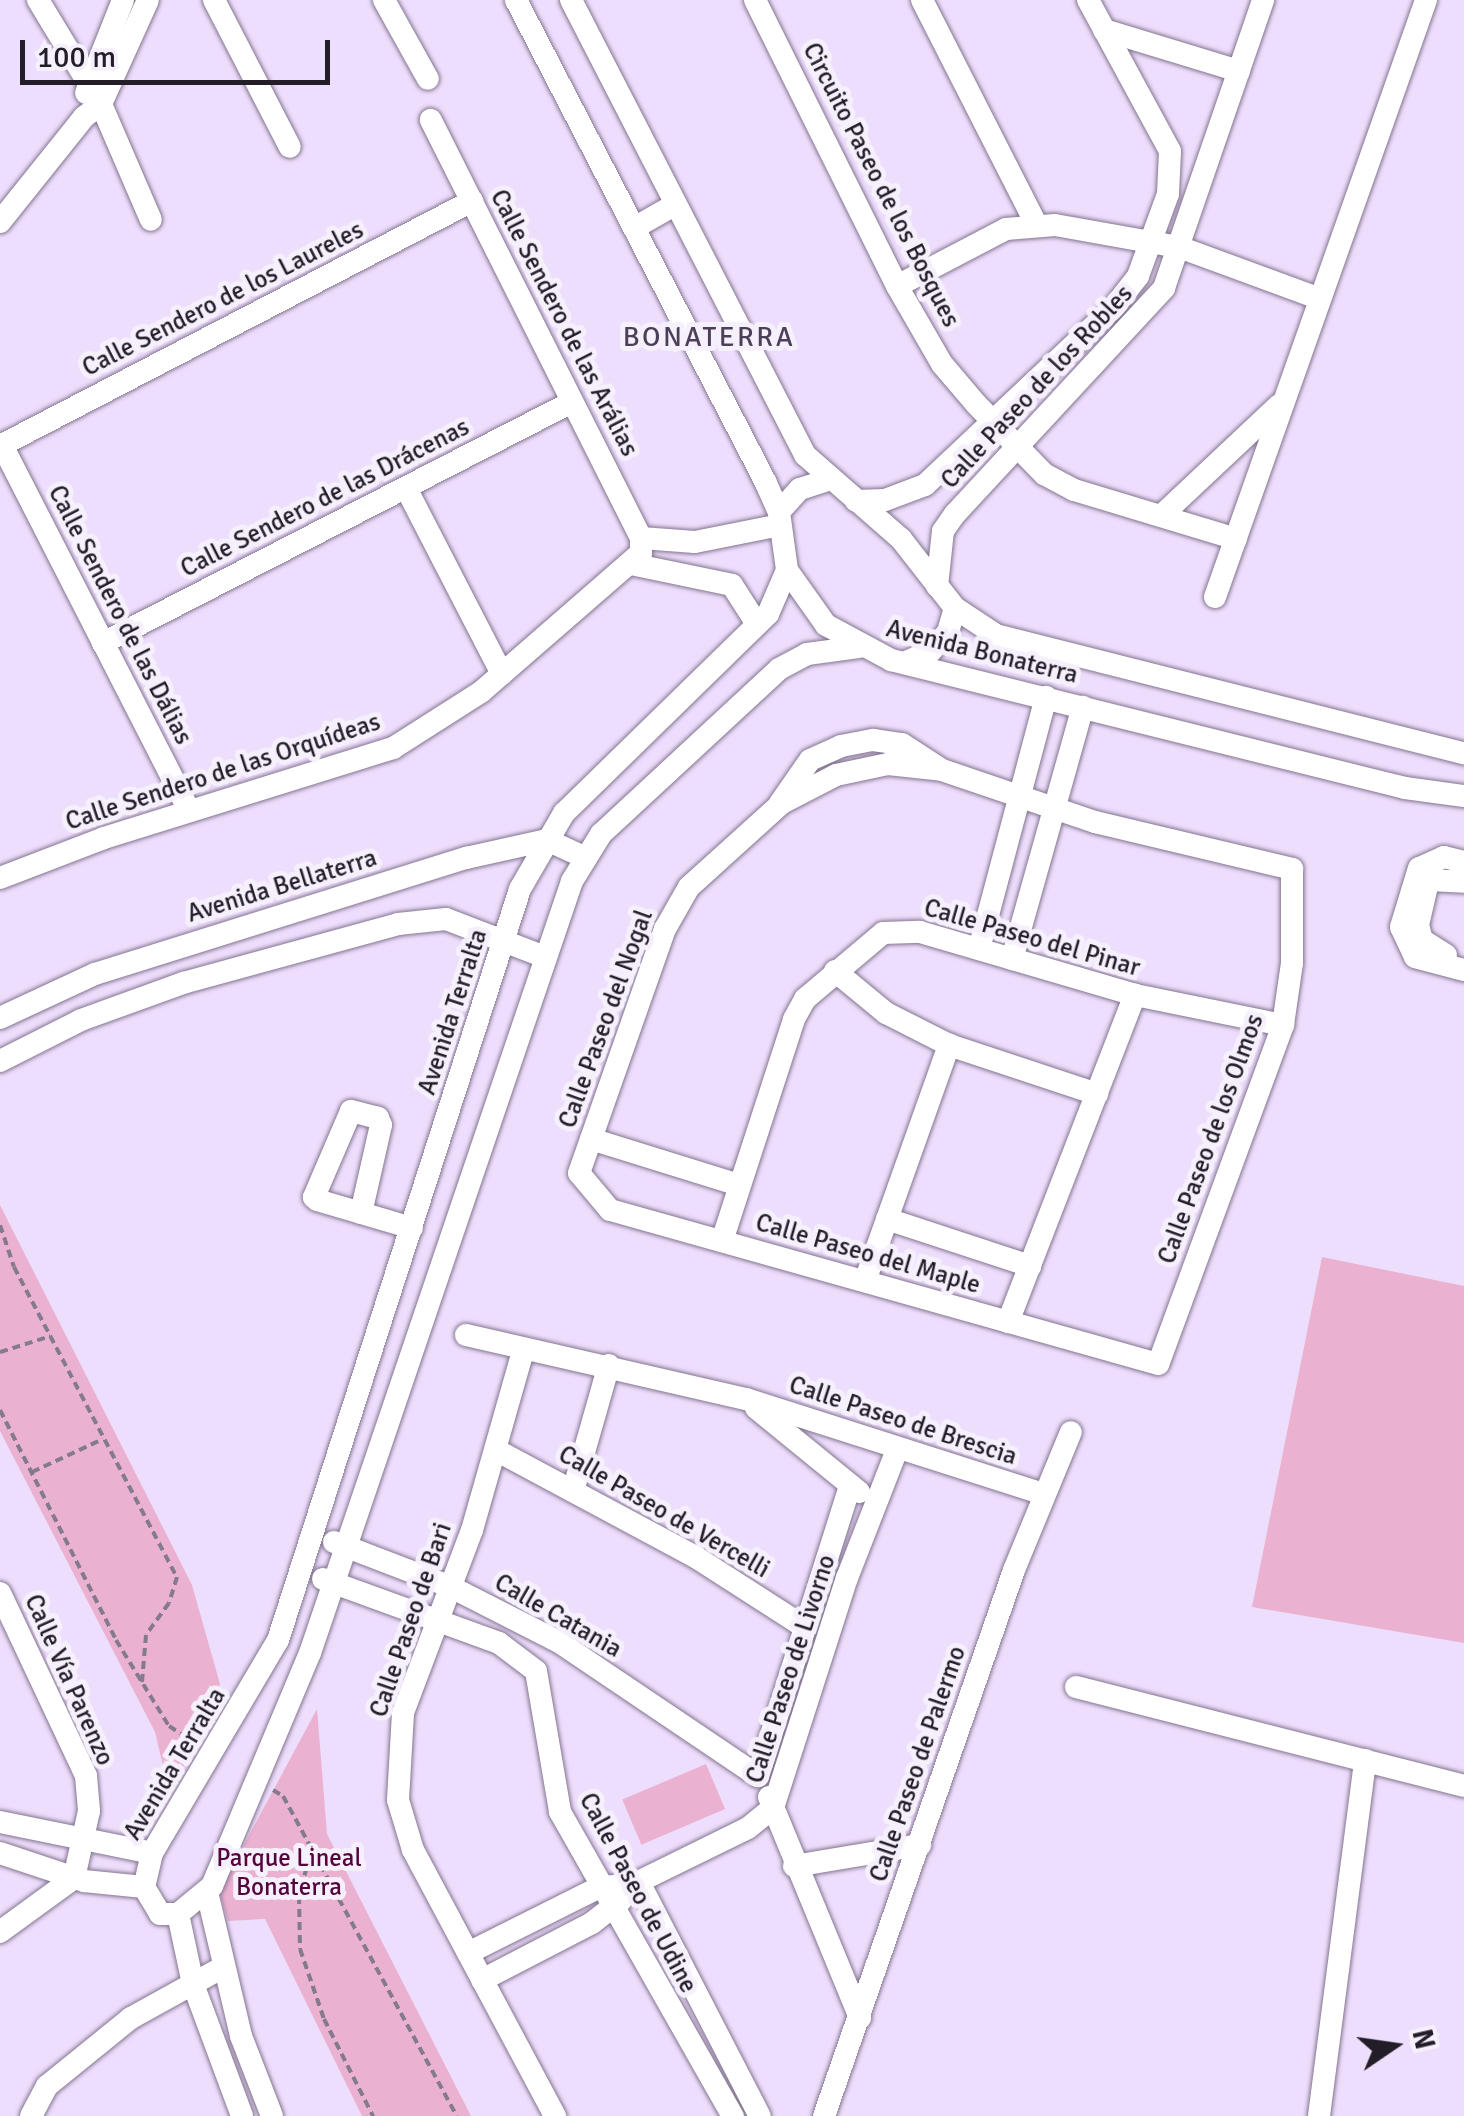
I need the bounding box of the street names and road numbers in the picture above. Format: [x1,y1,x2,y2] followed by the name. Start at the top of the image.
[796,38,966,332] street label: Circuito Paseo de los Bosques
[484,185,644,461] street label: Calle Sendero de las Arálias
[77,215,369,383] street label: Calle Sendero de los Laureles
[935,279,1139,495] street label: Calle Paseo de los Robles
[176,412,474,584] street label: Calle Sendero de las Drácenas
[42,480,198,750] street label: Calle Sendero de las Dálias
[883,614,1081,690] street label: Avenida Bonaterra
[62,707,384,837] street label: Calle Sendero de las Orquídeas
[184,843,380,929] street label: Avenida Bellaterra
[921,893,1143,983] street label: Calle Paseo del Pinar
[553,906,659,1132] street label: Calle Paseo del Nogal
[412,925,494,1099] street label: Avenida Terralta
[1152,1010,1270,1268] street label: Calle Paseo de los Olmos
[752,1208,984,1300] street label: Calle Paseo del Maple
[785,1370,1021,1472] street label: Calle Paseo de Brescia
[553,1439,775,1585] street label: Calle Paseo de Vercelli
[364,1519,458,1721] street label: Calle Paseo de Bari
[740,1551,842,1787] street label: Calle Paseo de Livorno
[489,1568,627,1664] street label: Calle Catania
[18,1590,120,1770] street label: Calle Vía Parenzo
[864,1642,972,1886] street label: Calle Paseo de Palermo
[118,1682,232,1846] street label: Avenida Terralta
[573,1788,703,1998] street label: Calle Paseo de Udine

